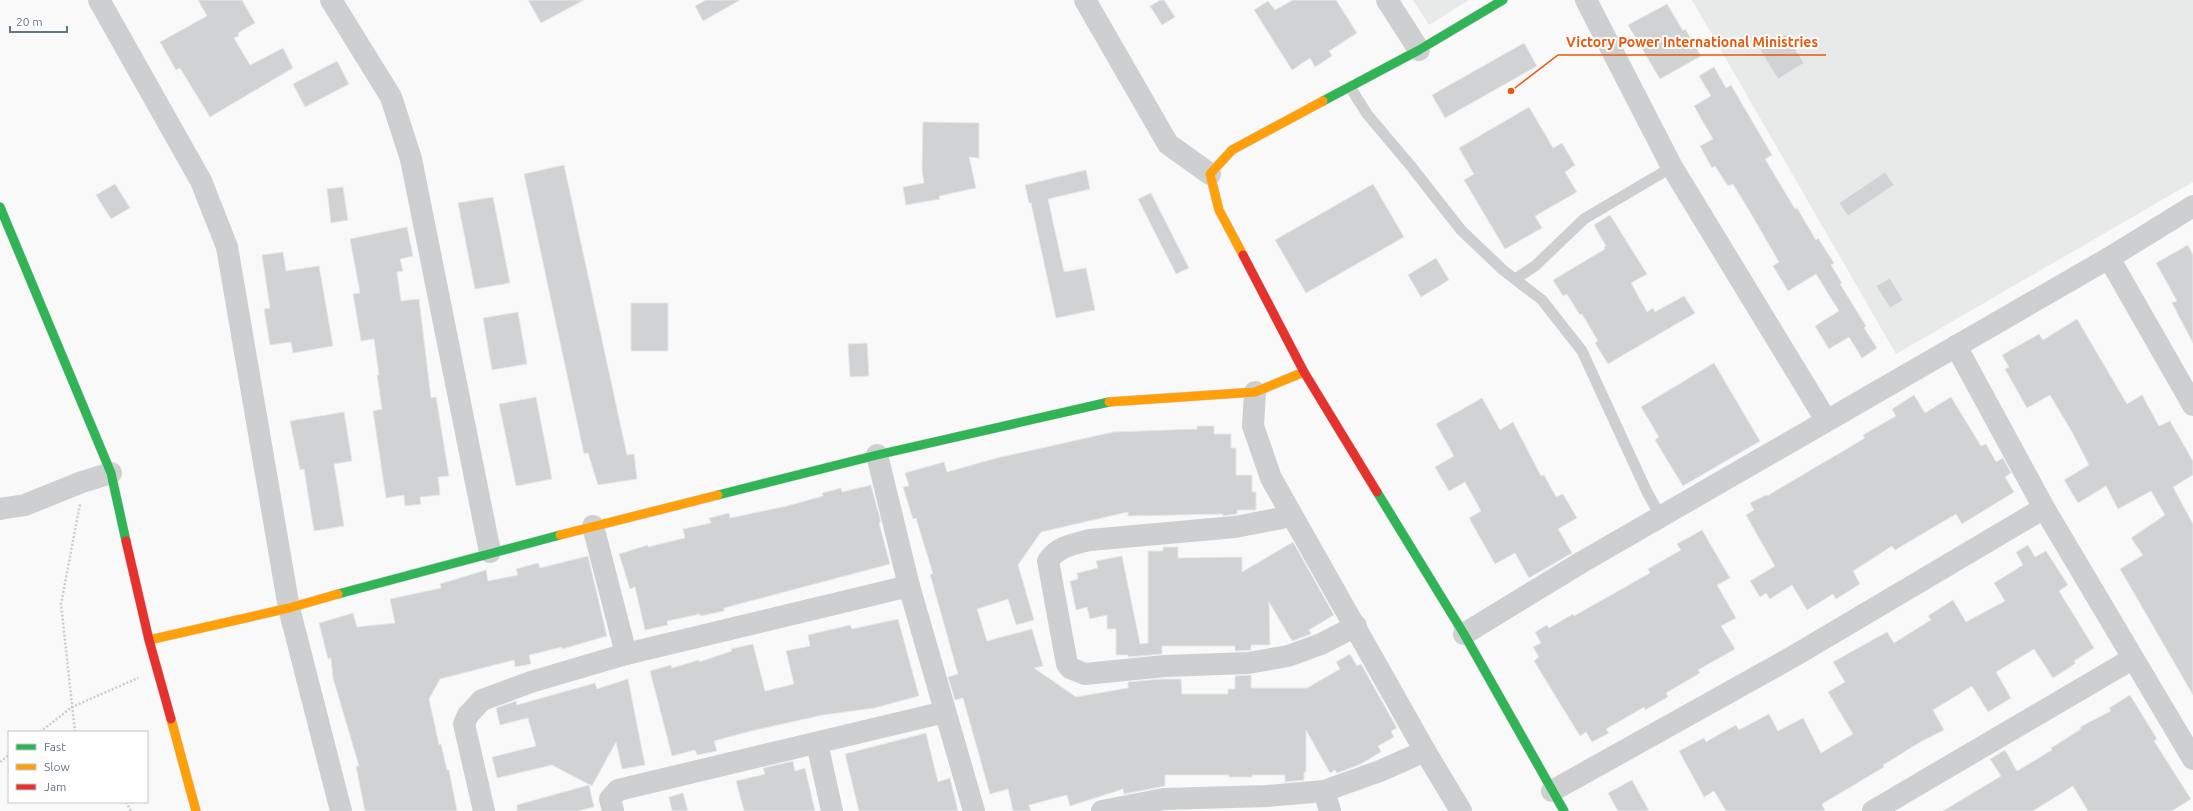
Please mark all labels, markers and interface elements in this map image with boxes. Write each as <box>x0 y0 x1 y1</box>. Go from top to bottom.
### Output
scale bar <box>10 8 67 34</box>
text: 20 m <box>16 15 43 28</box>
callout: Victory Power International Ministries <box>1558 29 1826 55</box>
text: Victory Power International Ministries <box>1566 34 1818 50</box>
legend <box>8 731 148 803</box>
text: Fast <box>44 740 66 753</box>
text: Slow <box>44 760 70 773</box>
text: Jam <box>44 780 66 793</box>

